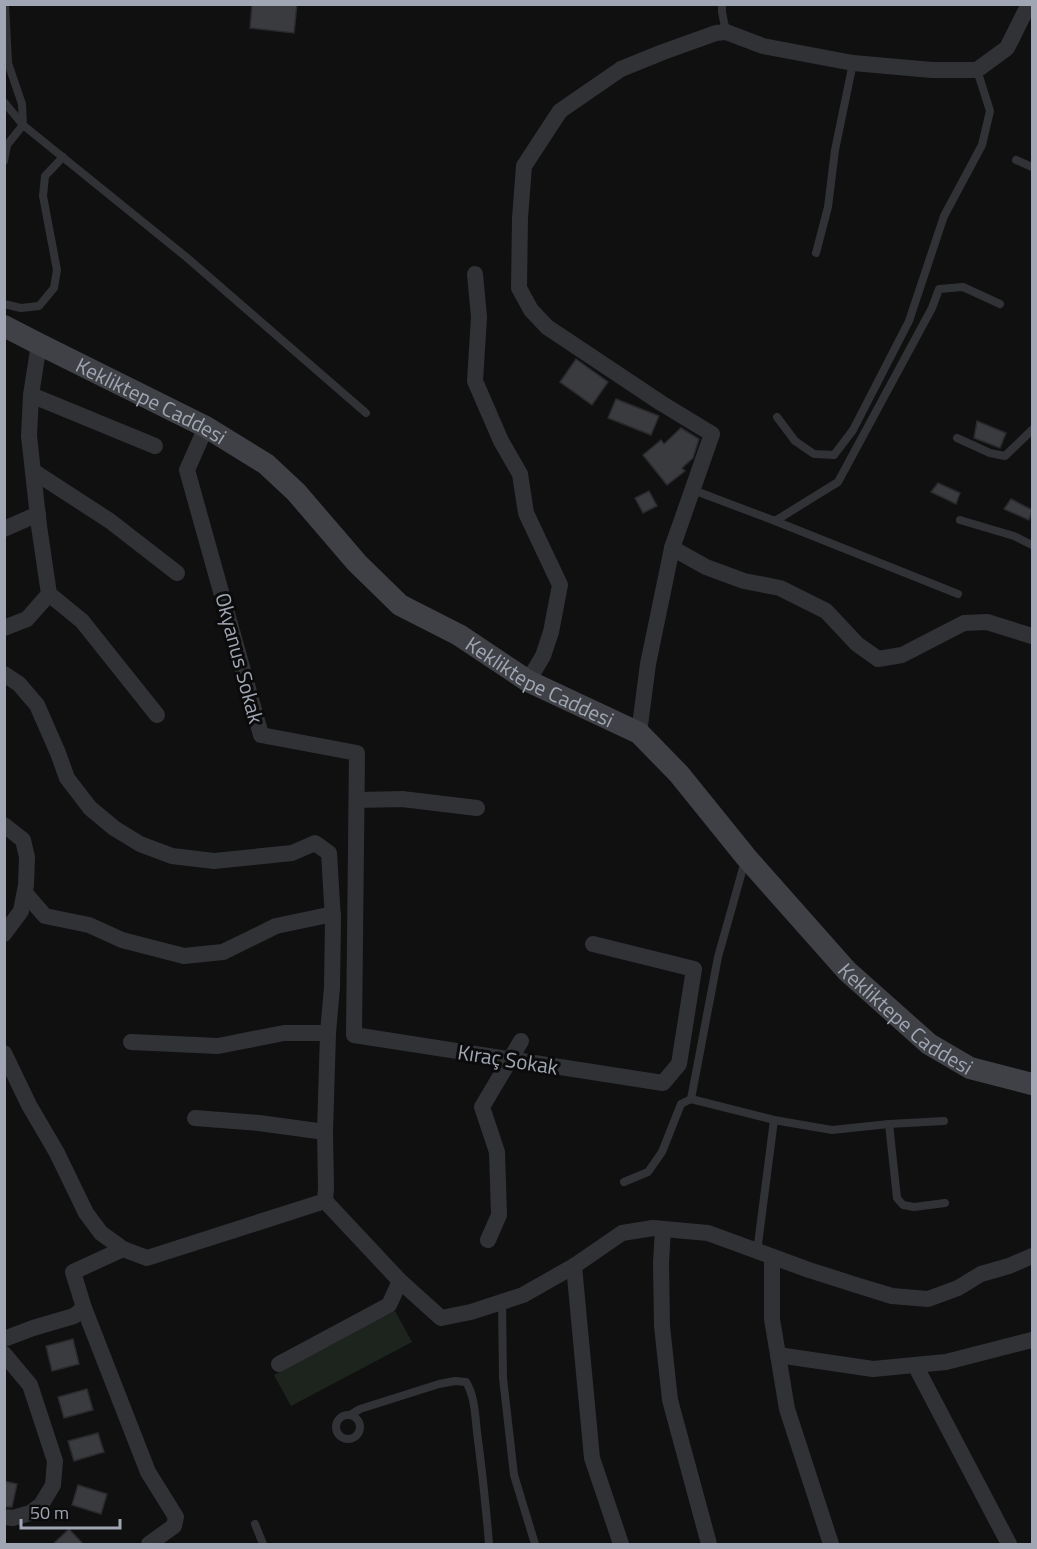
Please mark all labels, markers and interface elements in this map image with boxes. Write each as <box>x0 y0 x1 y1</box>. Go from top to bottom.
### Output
street label: Kekliktepe Caddesi <box>70 349 233 452</box>
street label: Okyanus Sokak <box>207 589 273 727</box>
street label: Kekliktepe Caddesi <box>459 628 619 735</box>
street label: Kekliktepe Caddesi <box>831 955 979 1082</box>
street label: Kıraç Sokak <box>456 1035 560 1083</box>
scale bar <box>21 1492 120 1530</box>
text: 50 m <box>30 1499 69 1526</box>

